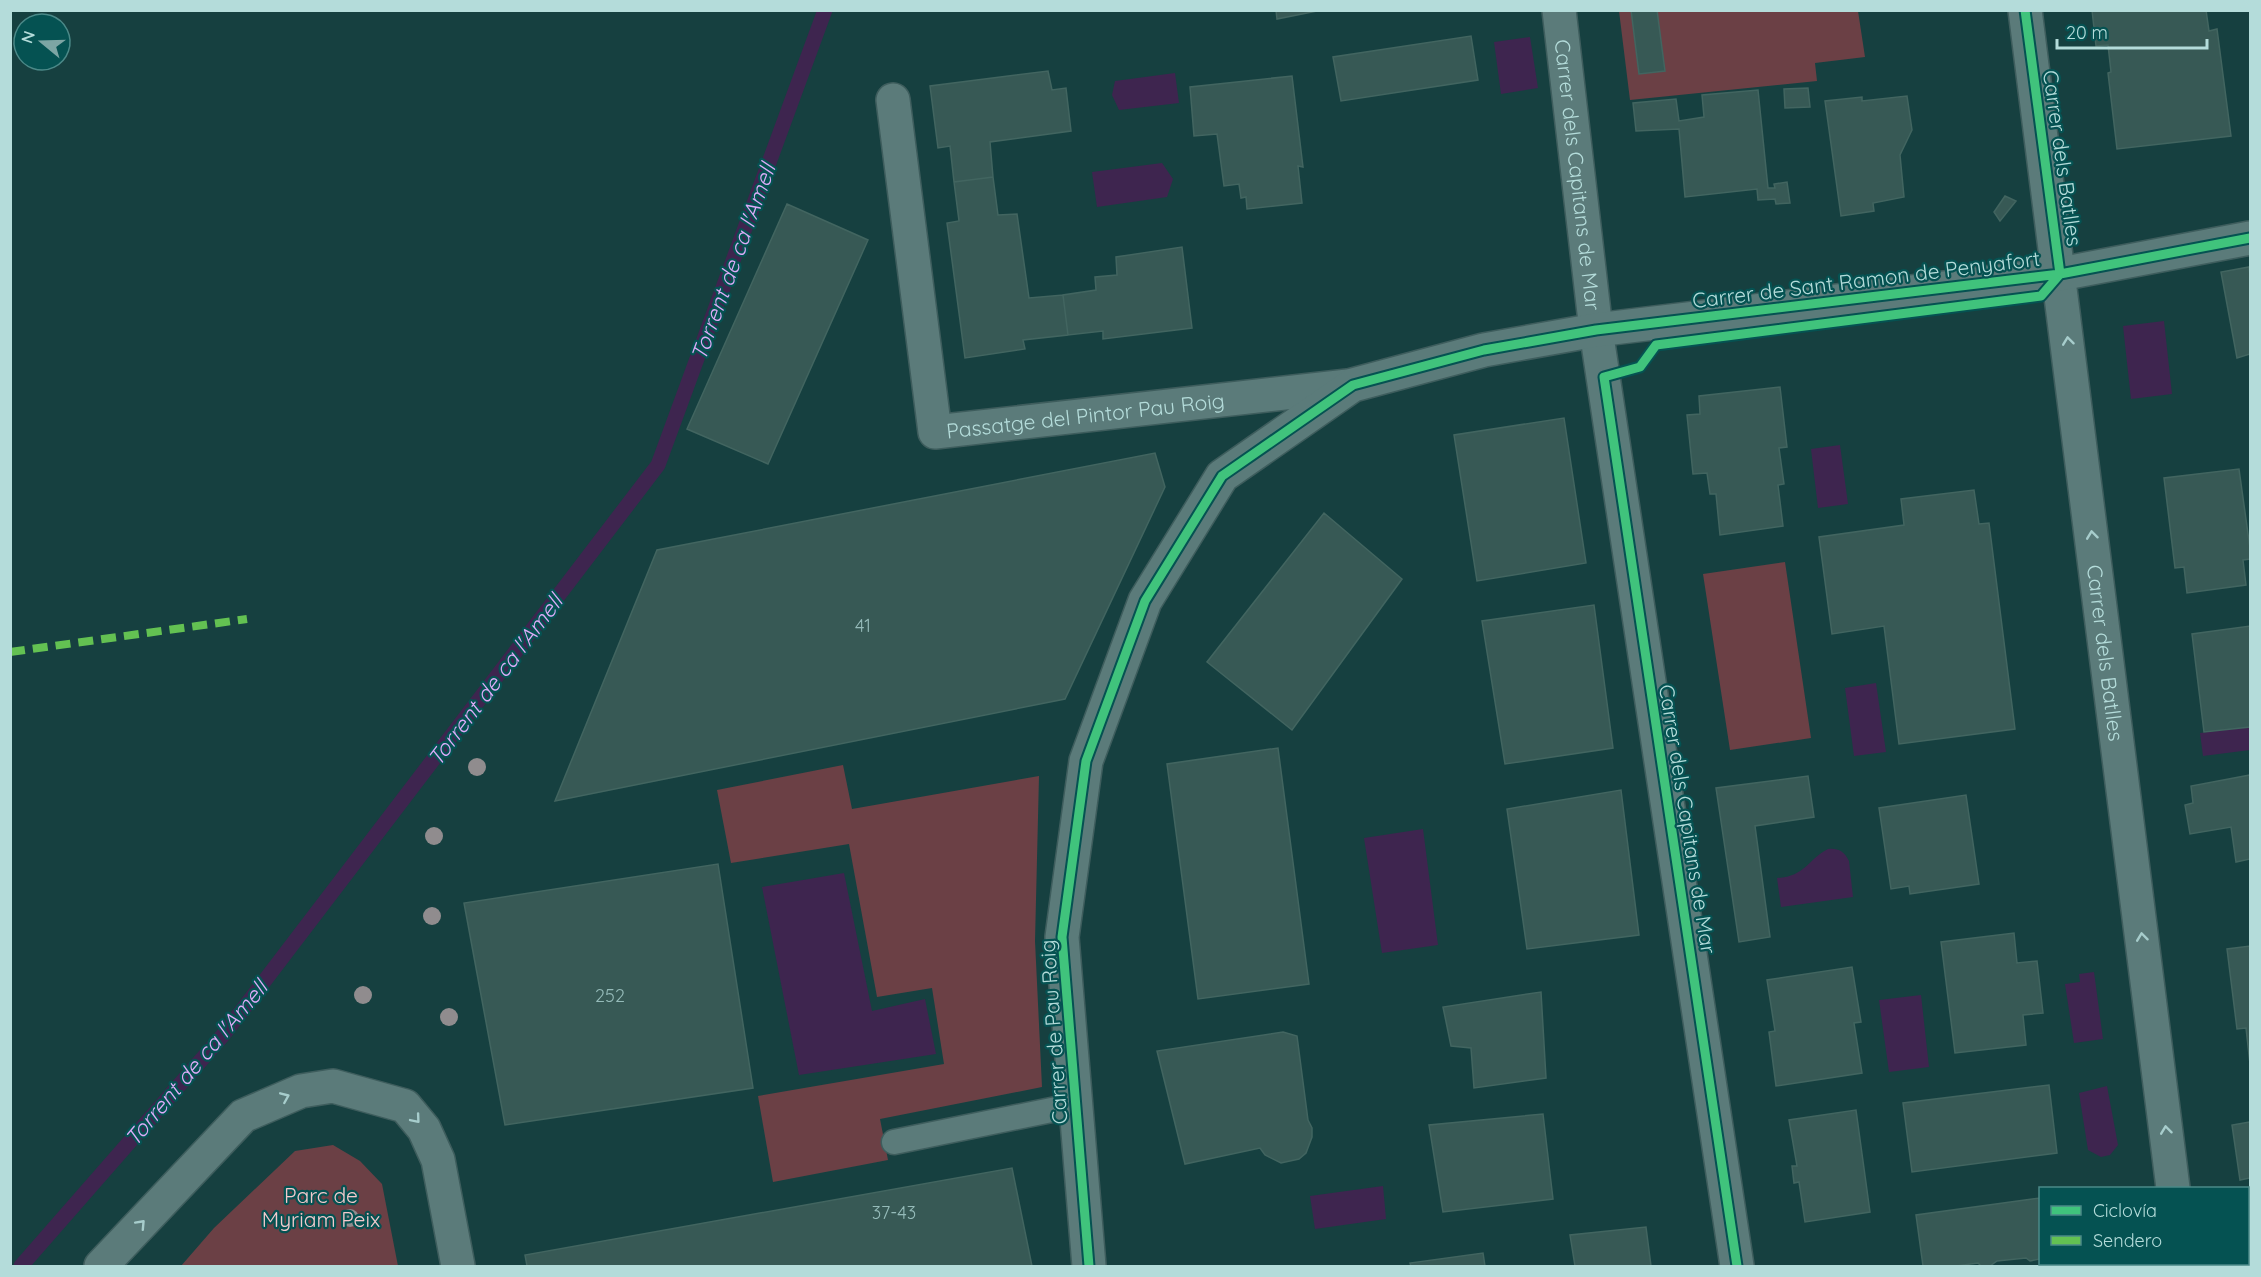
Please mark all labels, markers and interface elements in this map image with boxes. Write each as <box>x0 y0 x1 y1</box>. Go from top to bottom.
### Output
north arrow <box>12 12 72 72</box>
scale bar <box>2057 12 2207 50</box>
text: 20 m <box>2066 21 2108 44</box>
text: N <box>16 28 39 46</box>
street label: Carrer dels Capitans de Mar <box>1549 38 1607 312</box>
street label: Carrer dels Batlles <box>2038 68 2088 248</box>
water label: Torrent de ca l'Amell <box>684 157 783 364</box>
street label: Carrer de Sant Ramon de Penyafort <box>1691 245 2041 313</box>
one-way arrow <box>2062 337 2075 346</box>
street label: Passatge del Pintor Pau Roig <box>945 387 1226 444</box>
one-way arrow <box>2086 530 2099 540</box>
street label: Carrer dels Batlles <box>2082 563 2130 743</box>
water label: Torrent de ca l'Amell <box>421 586 570 771</box>
house number: 41 <box>855 614 871 637</box>
street label: Carrer dels Capitans de Mar <box>1654 682 1722 956</box>
one-way arrow <box>2136 932 2148 941</box>
street label: Carrer de Pau Roig <box>1034 939 1072 1125</box>
water label: Torrent de ca l'Amell <box>119 972 275 1152</box>
house number: 252 <box>595 984 625 1007</box>
one-way arrow <box>279 1093 290 1105</box>
one-way arrow <box>408 1112 419 1123</box>
one-way arrow <box>2160 1126 2172 1135</box>
park label: Parc de Myriam Peix <box>262 1182 380 1232</box>
legend <box>2039 1187 2249 1265</box>
text: Ciclovía <box>2093 1199 2157 1222</box>
house number: 37-43 <box>872 1201 916 1224</box>
one-way arrow <box>134 1220 145 1231</box>
text: Sendero <box>2093 1229 2162 1252</box>

